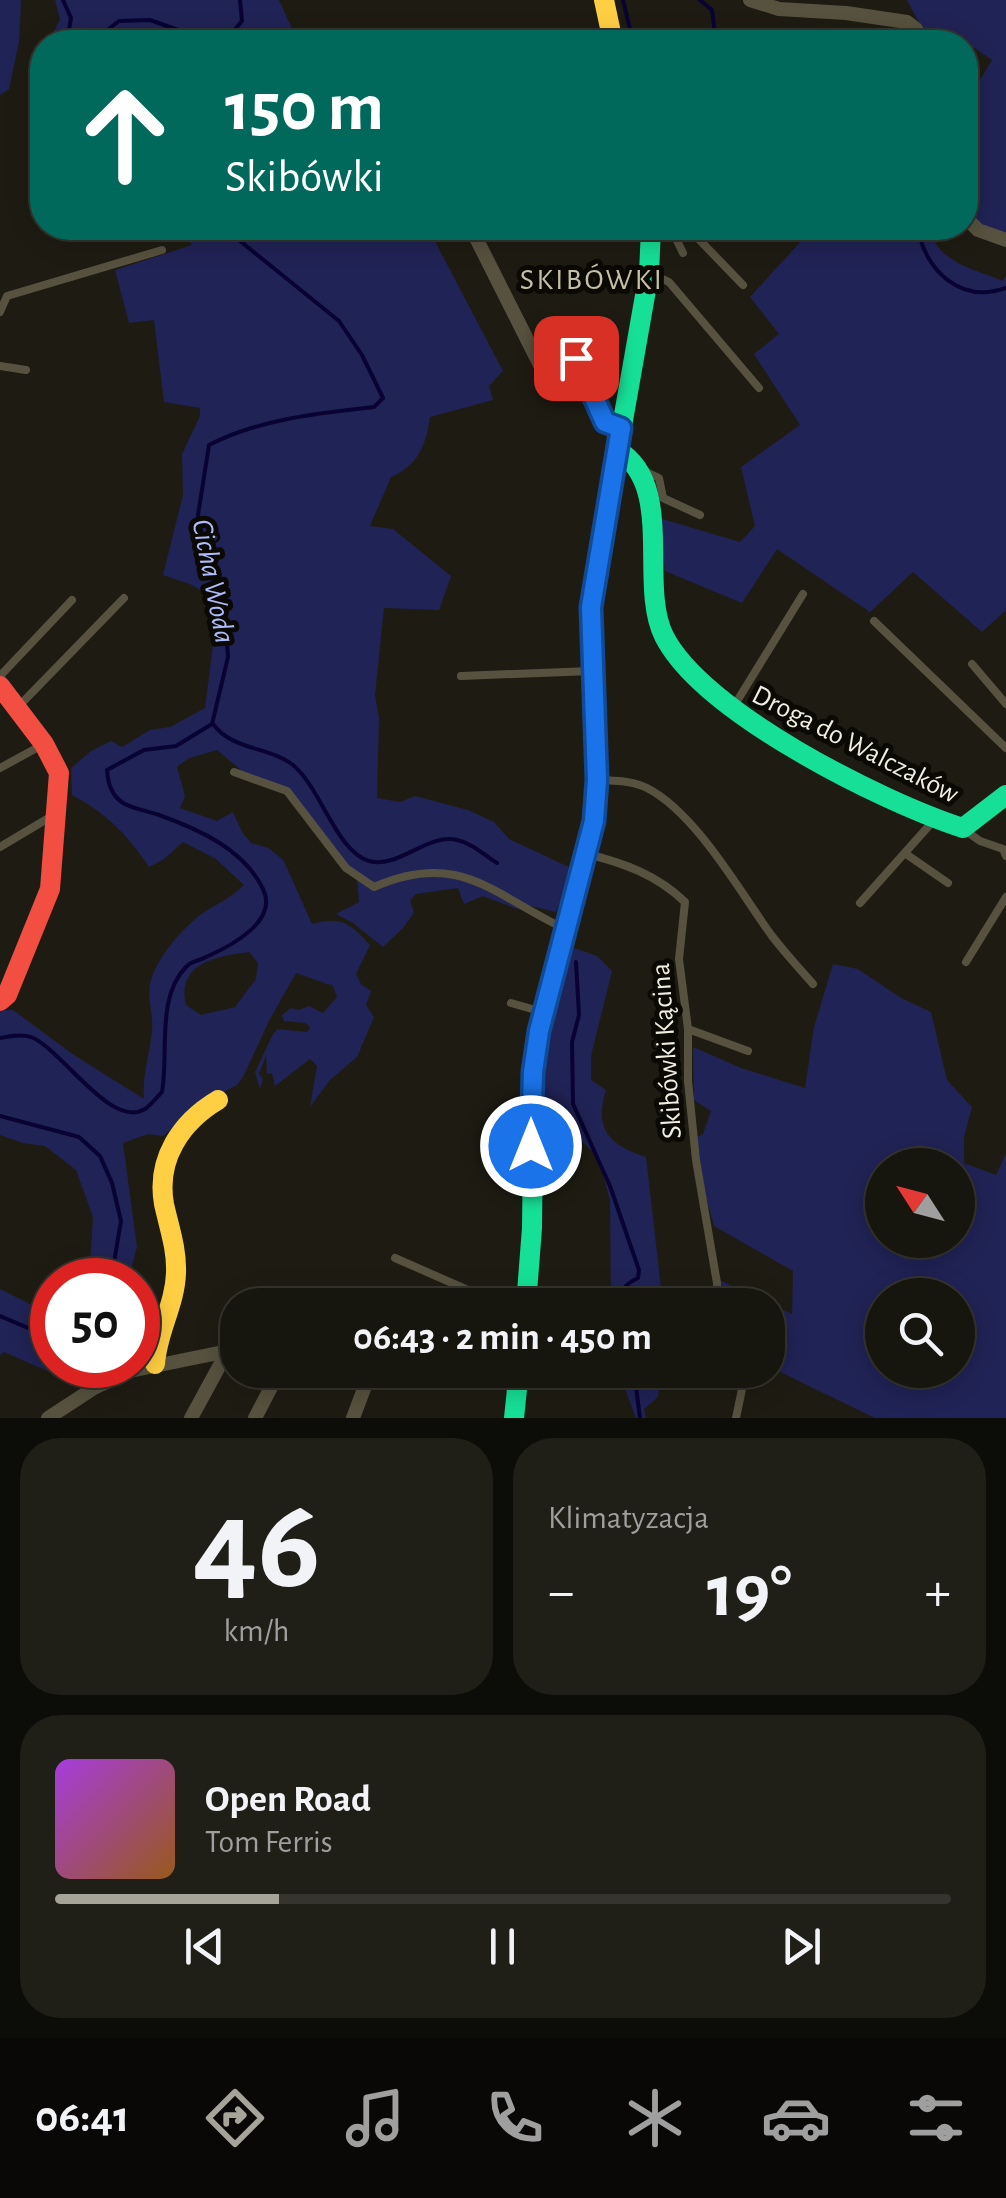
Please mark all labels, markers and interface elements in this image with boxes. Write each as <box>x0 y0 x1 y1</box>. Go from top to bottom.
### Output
icon: ahead <box>60 70 190 200</box>
text: 150 m <box>225 73 384 143</box>
text: Skibówki <box>225 155 384 200</box>
district label: SKIBÓWKI <box>520 263 664 295</box>
pin <box>534 316 619 401</box>
icon: arrive <box>549 331 604 386</box>
water label: Cicha Woda <box>186 517 240 646</box>
street label: Droga do Walczaków <box>747 681 963 809</box>
street label: Skibówki Kącina <box>647 962 687 1140</box>
position arrow <box>479 1094 583 1198</box>
north arrow <box>865 1148 975 1258</box>
map controls <box>865 1148 975 1388</box>
speed limit sign: 50 <box>30 1258 160 1388</box>
button: search <box>865 1278 975 1388</box>
text: 06:43 · 2 min · 450 m <box>353 1319 652 1357</box>
text: 46 <box>192 1482 321 1612</box>
text: Klimatyzacja <box>548 1502 709 1534</box>
text: 19° <box>707 1555 792 1630</box>
text: − <box>548 1565 574 1620</box>
text: + <box>925 1565 951 1620</box>
text: km/h <box>223 1615 290 1647</box>
text: Open Road <box>205 1781 371 1819</box>
text: Tom Ferris <box>205 1826 333 1858</box>
icon: previous <box>177 1919 232 1974</box>
icon: pause <box>475 1919 530 1974</box>
icon: next <box>774 1919 829 1974</box>
icon: directions <box>200 2083 270 2153</box>
icon: music <box>340 2083 410 2153</box>
icon: phone <box>480 2083 550 2153</box>
icon: climate <box>620 2083 690 2153</box>
icon: car <box>761 2083 831 2153</box>
icon: filters <box>901 2083 971 2153</box>
text: 06:41 <box>35 2095 129 2140</box>

